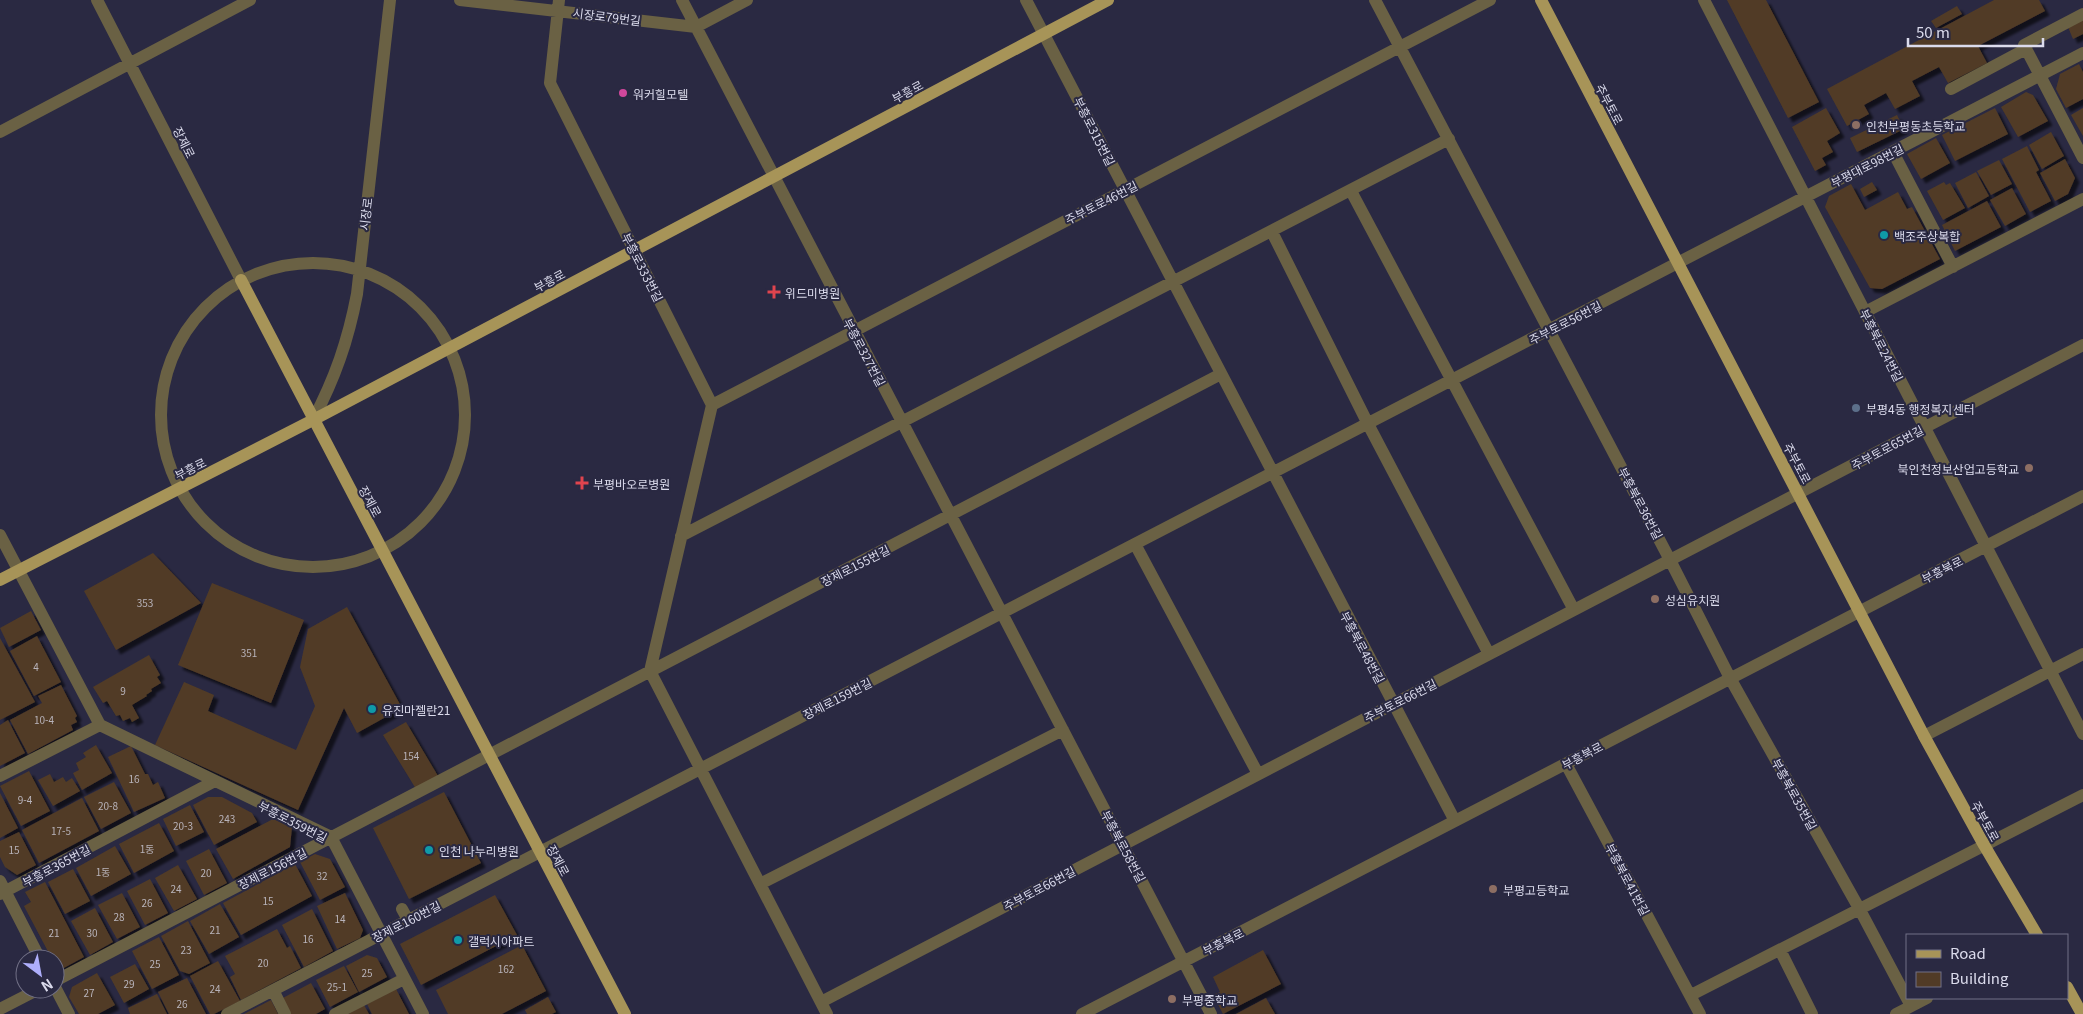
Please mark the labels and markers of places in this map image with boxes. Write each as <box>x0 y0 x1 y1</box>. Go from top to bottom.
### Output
place label: 워커힐모텔 <box>633 85 688 102</box>
marker: 워커힐모텔 <box>617 87 629 99</box>
place label: 인천부평동초등학교 <box>1866 117 1965 134</box>
marker: 인천부평동초등학교 <box>1850 119 1862 131</box>
place label: 백조주상복합 <box>1894 227 1960 244</box>
marker: 백조주상복합 <box>1878 229 1890 241</box>
place label: 위드미병원 <box>785 284 840 301</box>
marker: 위드미병원 <box>767 285 781 299</box>
place label: 부평4동 행정복지센터 <box>1866 400 1975 417</box>
marker: 부평4동 행정복지센터 <box>1850 402 1862 414</box>
place label: 북인천정보산업고등학교 <box>1898 460 2019 477</box>
marker: 북인천정보산업고등학교 <box>2023 462 2035 474</box>
place label: 부평바오로병원 <box>593 475 670 492</box>
marker: 부평바오로병원 <box>575 476 589 490</box>
place label: 성심유치원 <box>1665 591 1720 608</box>
marker: 성심유치원 <box>1649 593 1661 605</box>
place label: 유진마젤란21 <box>382 701 451 718</box>
marker: 유진마젤란21 <box>366 703 378 715</box>
place label: 인천 나누리병원 <box>439 842 519 859</box>
marker: 인천 나누리병원 <box>423 844 435 856</box>
place label: 부평고등학교 <box>1503 881 1569 898</box>
marker: 부평고등학교 <box>1487 883 1499 895</box>
place label: 갤럭시아파트 <box>468 932 534 949</box>
marker: 갤럭시아파트 <box>452 934 464 946</box>
place label: 부평중학교 <box>1182 991 1237 1008</box>
marker: 부평중학교 <box>1166 993 1178 1005</box>

